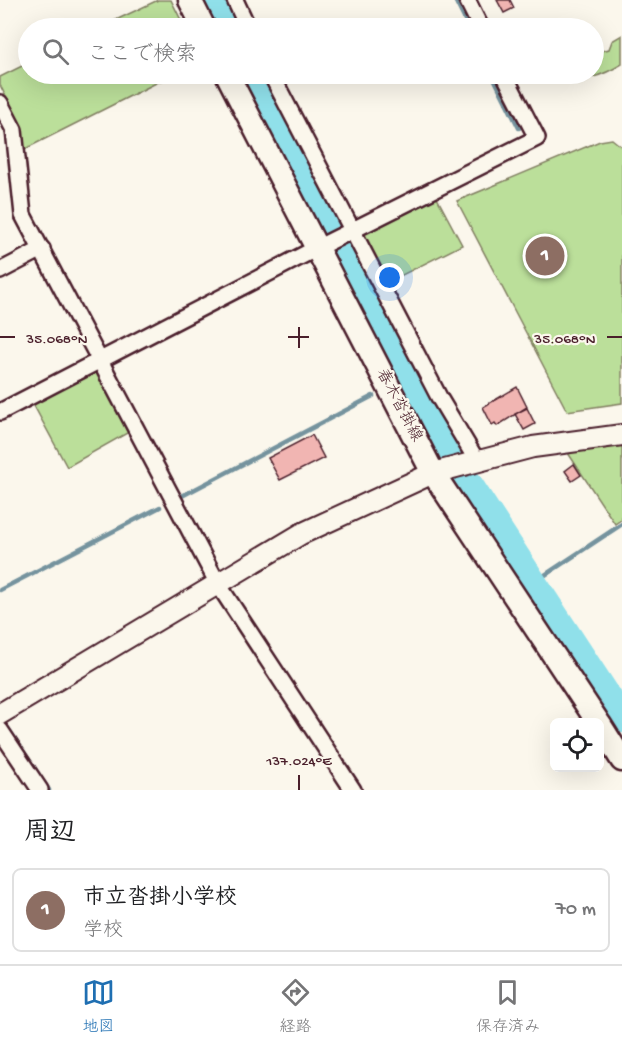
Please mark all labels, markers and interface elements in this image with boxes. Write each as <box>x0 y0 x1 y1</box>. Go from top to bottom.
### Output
search box <box>18 18 604 84</box>
icon: search <box>39 35 72 68</box>
text: ここで検索 <box>87 43 197 69</box>
pin: 1 <box>526 234 564 278</box>
your location <box>375 263 404 292</box>
text: 35.068°N <box>25 331 88 349</box>
text: 35.068°N <box>533 331 596 349</box>
street label: 春木沓掛線 <box>371 365 427 446</box>
map controls <box>550 718 604 772</box>
button: locate <box>550 718 604 772</box>
text: 137.024°E <box>265 753 332 771</box>
text: 周辺 <box>24 819 76 850</box>
text: 市立沓掛小学校 <box>83 886 237 912</box>
text: 1 <box>41 899 50 922</box>
text: 70 m <box>555 899 596 922</box>
text: 学校 <box>83 920 123 943</box>
tab: 地図 <box>82 976 115 1038</box>
tab: 経路 <box>279 976 312 1038</box>
tab: 保存済み <box>476 976 540 1038</box>

